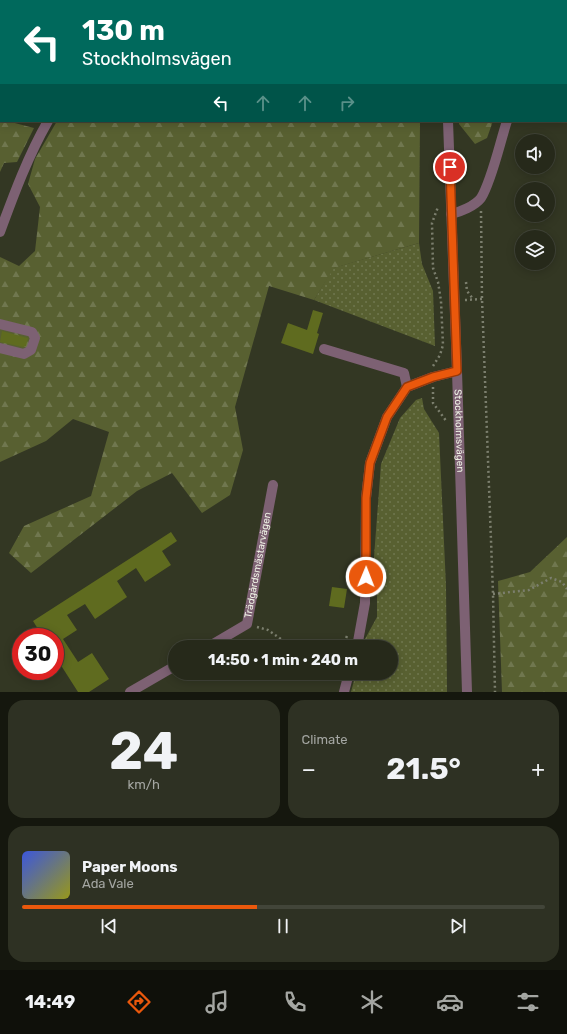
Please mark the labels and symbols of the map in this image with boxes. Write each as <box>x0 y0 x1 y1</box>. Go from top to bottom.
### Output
pin <box>433 150 467 184</box>
street label: Stockholmsvägen <box>452 389 466 473</box>
street label: Trädgårdsmästarvägen <box>242 511 274 619</box>
position arrow <box>345 556 387 598</box>
speed limit sign: 30 <box>12 628 64 680</box>

